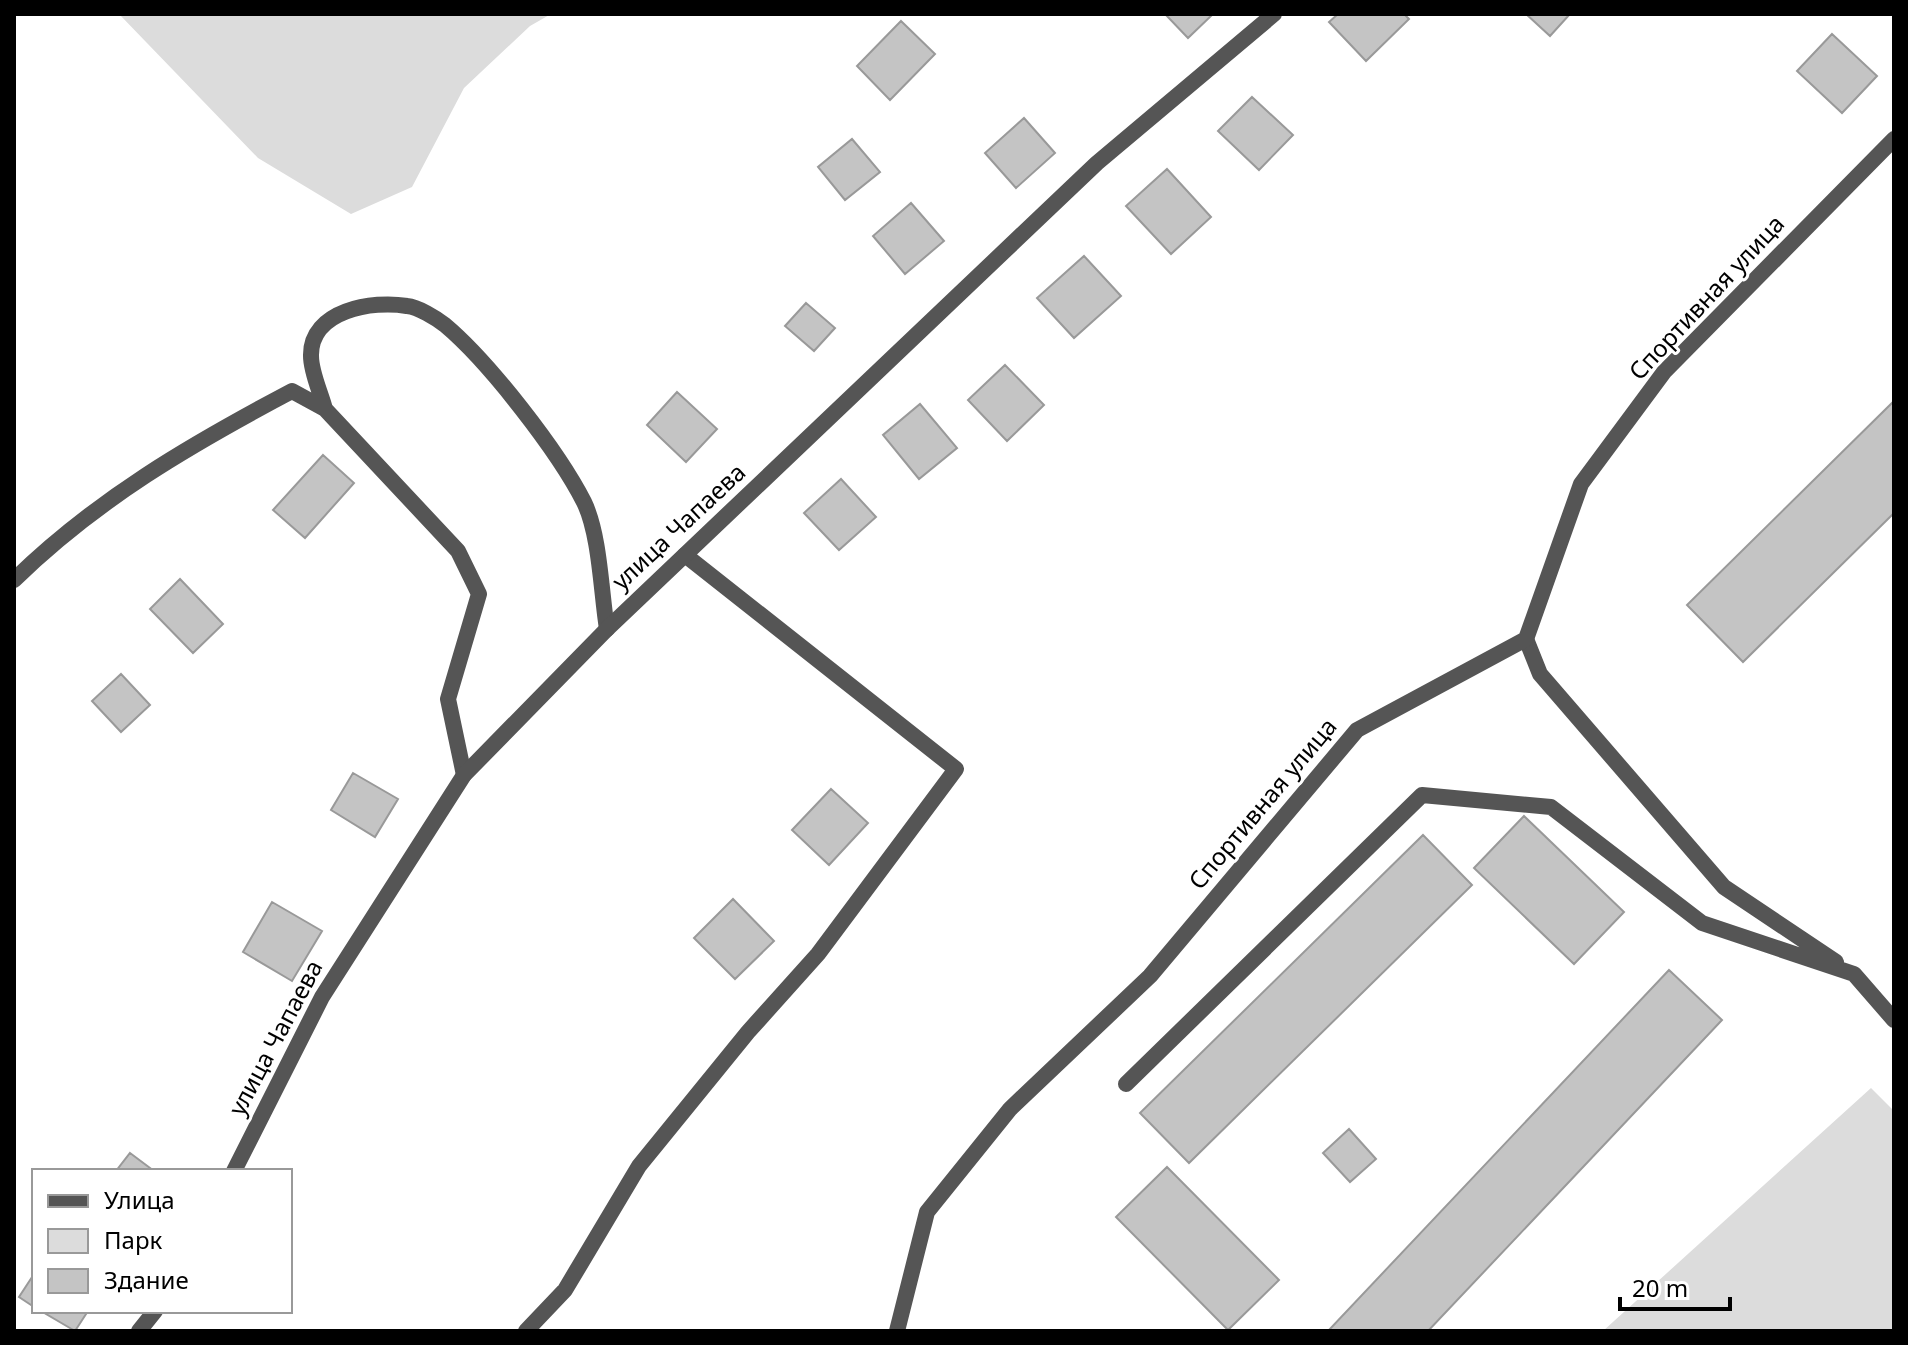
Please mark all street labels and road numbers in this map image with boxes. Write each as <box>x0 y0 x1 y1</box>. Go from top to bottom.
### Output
street label: Спортивная улица <box>1621 207 1791 387</box>
street label: улица Чапаева <box>604 455 752 597</box>
street label: Спортивная улица <box>1180 710 1343 896</box>
street label: улица Чапаева <box>220 954 330 1121</box>

